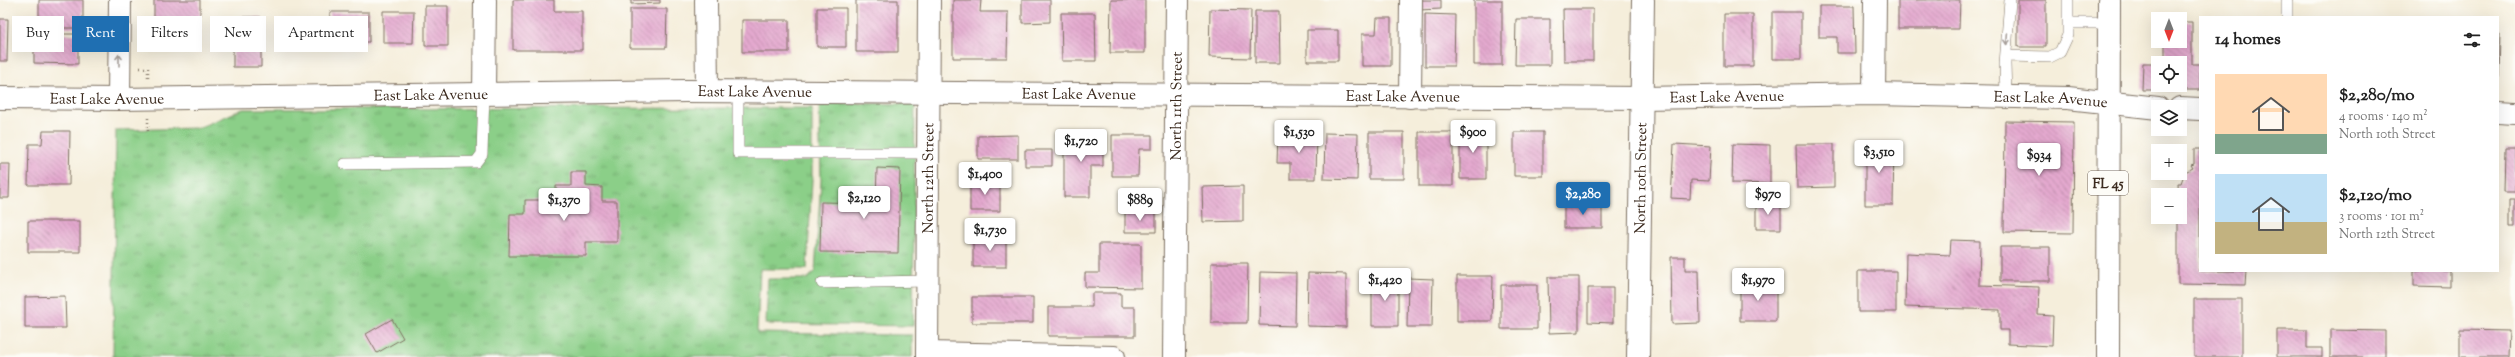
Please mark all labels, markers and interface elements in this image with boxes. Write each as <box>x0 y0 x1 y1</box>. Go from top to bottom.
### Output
north arrow <box>2151 12 2187 48</box>
map controls <box>2151 12 2187 224</box>
chip: Buy <box>12 16 64 52</box>
chip: Rent <box>72 16 129 52</box>
chip: Filters <box>137 16 202 52</box>
chip: New <box>210 16 266 52</box>
chip: Apartment <box>274 16 368 52</box>
text: 14 homes <box>2215 28 2281 52</box>
icon: filters <box>2461 29 2483 51</box>
one-way arrow <box>2004 32 2011 45</box>
street label: North 11th Street <box>1167 51 1189 161</box>
one-way arrow <box>115 54 123 67</box>
button: locate <box>2151 56 2187 92</box>
street label: East Lake Avenue <box>698 82 812 104</box>
street label: East Lake Avenue <box>1022 84 1136 106</box>
text: $2,280/mo <box>2339 84 2414 108</box>
street label: East Lake Avenue <box>374 85 488 107</box>
street label: East Lake Avenue <box>1346 87 1460 109</box>
street label: East Lake Avenue <box>1670 87 1784 110</box>
street label: East Lake Avenue <box>1993 87 2109 114</box>
street label: East Lake Avenue <box>50 89 164 111</box>
icon: home <box>2247 90 2295 138</box>
button: layers <box>2151 100 2187 136</box>
text: 4 rooms · 140 m² <box>2339 108 2428 126</box>
pin: $1,530 <box>1266 120 1332 154</box>
pin: $900 <box>1449 120 1497 154</box>
street label: North 10th Street <box>1631 122 1653 234</box>
street label: North 12th Street <box>919 123 940 233</box>
text: $1,530 <box>1283 124 1315 142</box>
text: $900 <box>1459 124 1487 142</box>
text: North 10th Street <box>2339 126 2436 144</box>
pin: $1,720 <box>1048 129 1114 163</box>
text: $1,720 <box>1064 133 1098 151</box>
pin: $3,510 <box>1846 140 1912 174</box>
pin: $934 <box>2015 143 2063 177</box>
text: $3,510 <box>1863 144 1895 162</box>
button: + <box>2151 144 2187 180</box>
text: $934 <box>2026 147 2052 165</box>
pin: $1,400 <box>952 162 1018 196</box>
text: $1,400 <box>968 166 1002 184</box>
road number: FL 45 <box>2088 171 2128 195</box>
pin: $2,280 <box>1550 182 1616 216</box>
pin: $970 <box>1744 182 1792 216</box>
text: $2,120/mo <box>2339 184 2412 208</box>
pin: $2,120 <box>831 186 897 220</box>
text: $2,280 <box>1565 186 1601 204</box>
text: $970 <box>1755 186 1781 204</box>
pin: $1,370 <box>531 188 597 222</box>
pin: $889 <box>1116 188 1164 222</box>
button: − <box>2151 188 2187 224</box>
text: $2,120 <box>847 190 881 208</box>
icon: home <box>2247 190 2295 238</box>
text: $1,370 <box>548 192 581 210</box>
text: $889 <box>1127 192 1153 210</box>
text: 3 rooms · 101 m² <box>2339 208 2424 226</box>
pin: $1,730 <box>957 218 1023 252</box>
text: $1,730 <box>973 222 1007 240</box>
text: North 12th Street <box>2339 226 2435 244</box>
pin: $1,420 <box>1352 268 1418 302</box>
pin: $1,970 <box>1725 268 1791 302</box>
text: $1,420 <box>1368 272 1402 290</box>
text: $1,970 <box>1741 272 1775 290</box>

